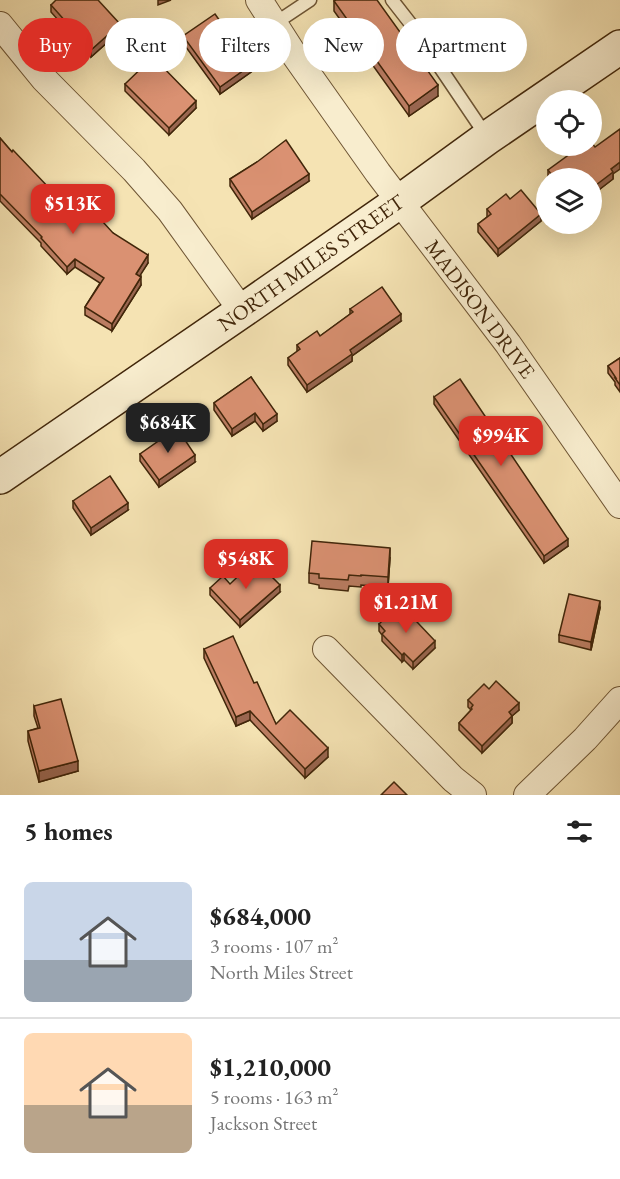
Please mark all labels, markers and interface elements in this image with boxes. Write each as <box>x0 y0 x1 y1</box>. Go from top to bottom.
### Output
chip: Buy <box>18 18 93 72</box>
chip: Rent <box>105 18 187 72</box>
chip: Filters <box>199 18 291 72</box>
chip: New <box>303 18 384 72</box>
chip: Apartment <box>396 18 527 72</box>
map controls <box>536 90 602 234</box>
button: locate <box>536 90 602 156</box>
button: layers <box>536 168 602 234</box>
pin: $513K <box>31 184 115 235</box>
street label: NORTH MILES STREET <box>212 187 410 337</box>
text: $513K <box>45 190 101 216</box>
street label: MADISON DRIVE <box>419 234 542 384</box>
pin: $684K <box>126 403 210 454</box>
text: $684K <box>140 409 196 435</box>
pin: $994K <box>459 416 543 467</box>
text: $994K <box>473 422 529 448</box>
pin: $548K <box>204 539 288 590</box>
text: $548K <box>218 545 274 571</box>
pin: $1.21M <box>357 583 455 634</box>
text: $1.21M <box>374 589 438 615</box>
text: 5 homes <box>24 814 113 848</box>
icon: filters <box>563 815 596 848</box>
text: $684,000 <box>210 899 311 933</box>
icon: home <box>72 906 144 978</box>
text: 3 rooms · 107 m² <box>210 933 338 959</box>
text: North Miles Street <box>210 959 353 985</box>
text: $1,210,000 <box>210 1050 331 1084</box>
icon: home <box>72 1057 144 1129</box>
text: 5 rooms · 163 m² <box>210 1084 338 1110</box>
text: Jackson Street <box>210 1110 317 1136</box>

